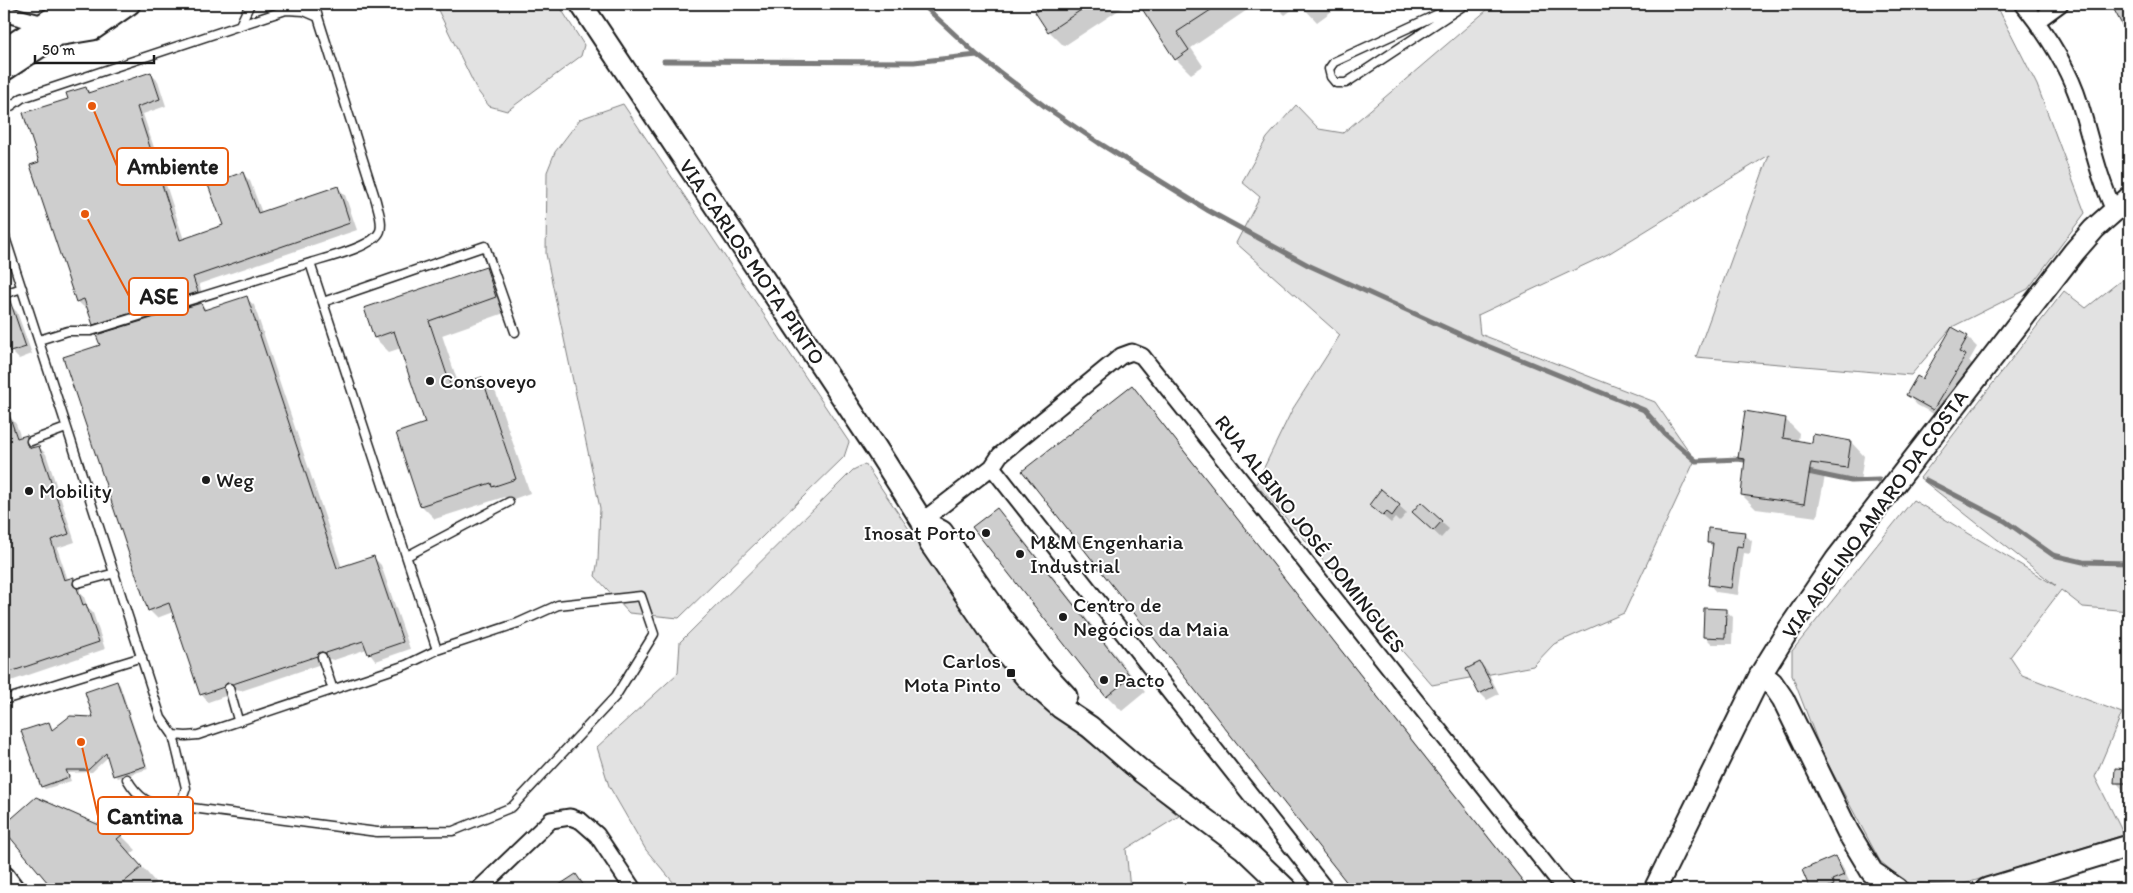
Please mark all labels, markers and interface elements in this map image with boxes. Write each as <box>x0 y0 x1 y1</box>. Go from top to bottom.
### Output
scale bar <box>35 32 154 64</box>
text: 50 m <box>42 41 75 59</box>
callout: Ambiente <box>117 148 228 185</box>
text: Ambiente <box>126 153 219 180</box>
street label: VIA CARLOS MOTA PINTO <box>674 154 831 369</box>
callout: ASE <box>129 278 188 315</box>
text: ASE <box>139 283 179 310</box>
place label: Consoveyo <box>440 368 537 393</box>
marker: Consoveyo <box>424 375 436 387</box>
street label: VIA ADELINO AMARO DA COSTA <box>1776 384 1974 643</box>
street label: RUA ALBINO JOSÉ DOMINGUES <box>1210 410 1411 658</box>
place label: Weg <box>216 467 254 492</box>
marker: Weg <box>200 474 212 486</box>
place label: Mobility <box>39 478 112 503</box>
marker: Mobility <box>23 485 35 497</box>
place label: Inosat Porto <box>864 520 976 545</box>
marker: Inosat Porto <box>980 527 992 539</box>
place label: M&M Engenharia Industrial <box>1030 529 1184 578</box>
marker: M&M Engenharia Industrial <box>1014 548 1026 560</box>
place label: Centro de Negócios da Maia <box>1073 592 1229 641</box>
marker: Centro de Negócios da Maia <box>1057 611 1069 623</box>
place label: Carlos Mota Pinto <box>904 648 1001 697</box>
marker: Carlos Mota Pinto <box>1005 667 1017 679</box>
place label: Pacto <box>1114 667 1165 692</box>
marker: Pacto <box>1098 674 1110 686</box>
callout: Cantina <box>98 797 193 834</box>
text: Cantina <box>107 803 183 830</box>

